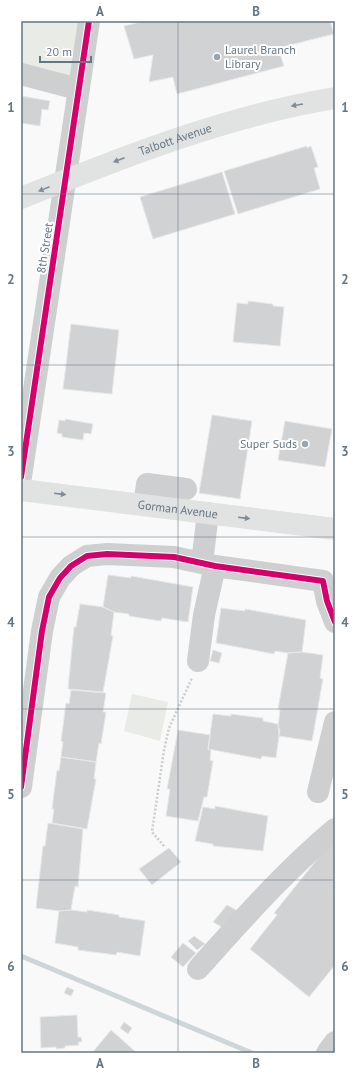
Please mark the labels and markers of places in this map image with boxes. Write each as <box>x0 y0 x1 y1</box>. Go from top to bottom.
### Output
place label: Laurel Branch Library <box>225 42 296 71</box>
marker: Laurel Branch Library <box>212 52 222 62</box>
place label: Super Suds <box>240 436 297 451</box>
marker: Super Suds <box>300 439 310 449</box>

